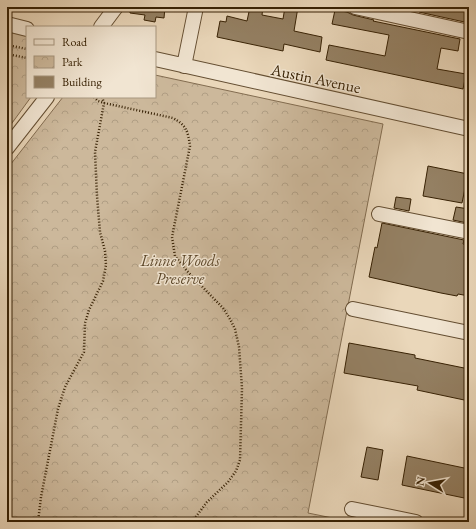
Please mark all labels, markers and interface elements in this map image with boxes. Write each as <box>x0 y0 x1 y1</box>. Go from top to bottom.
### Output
legend <box>26 26 156 98</box>
text: Road <box>62 34 88 50</box>
text: Park <box>62 54 83 70</box>
street label: Austin Avenue <box>268 59 363 98</box>
text: Building <box>62 74 103 90</box>
park label: Linne Woods Preserve <box>139 250 220 289</box>
north arrow <box>410 463 450 503</box>
text: N <box>412 475 428 487</box>

